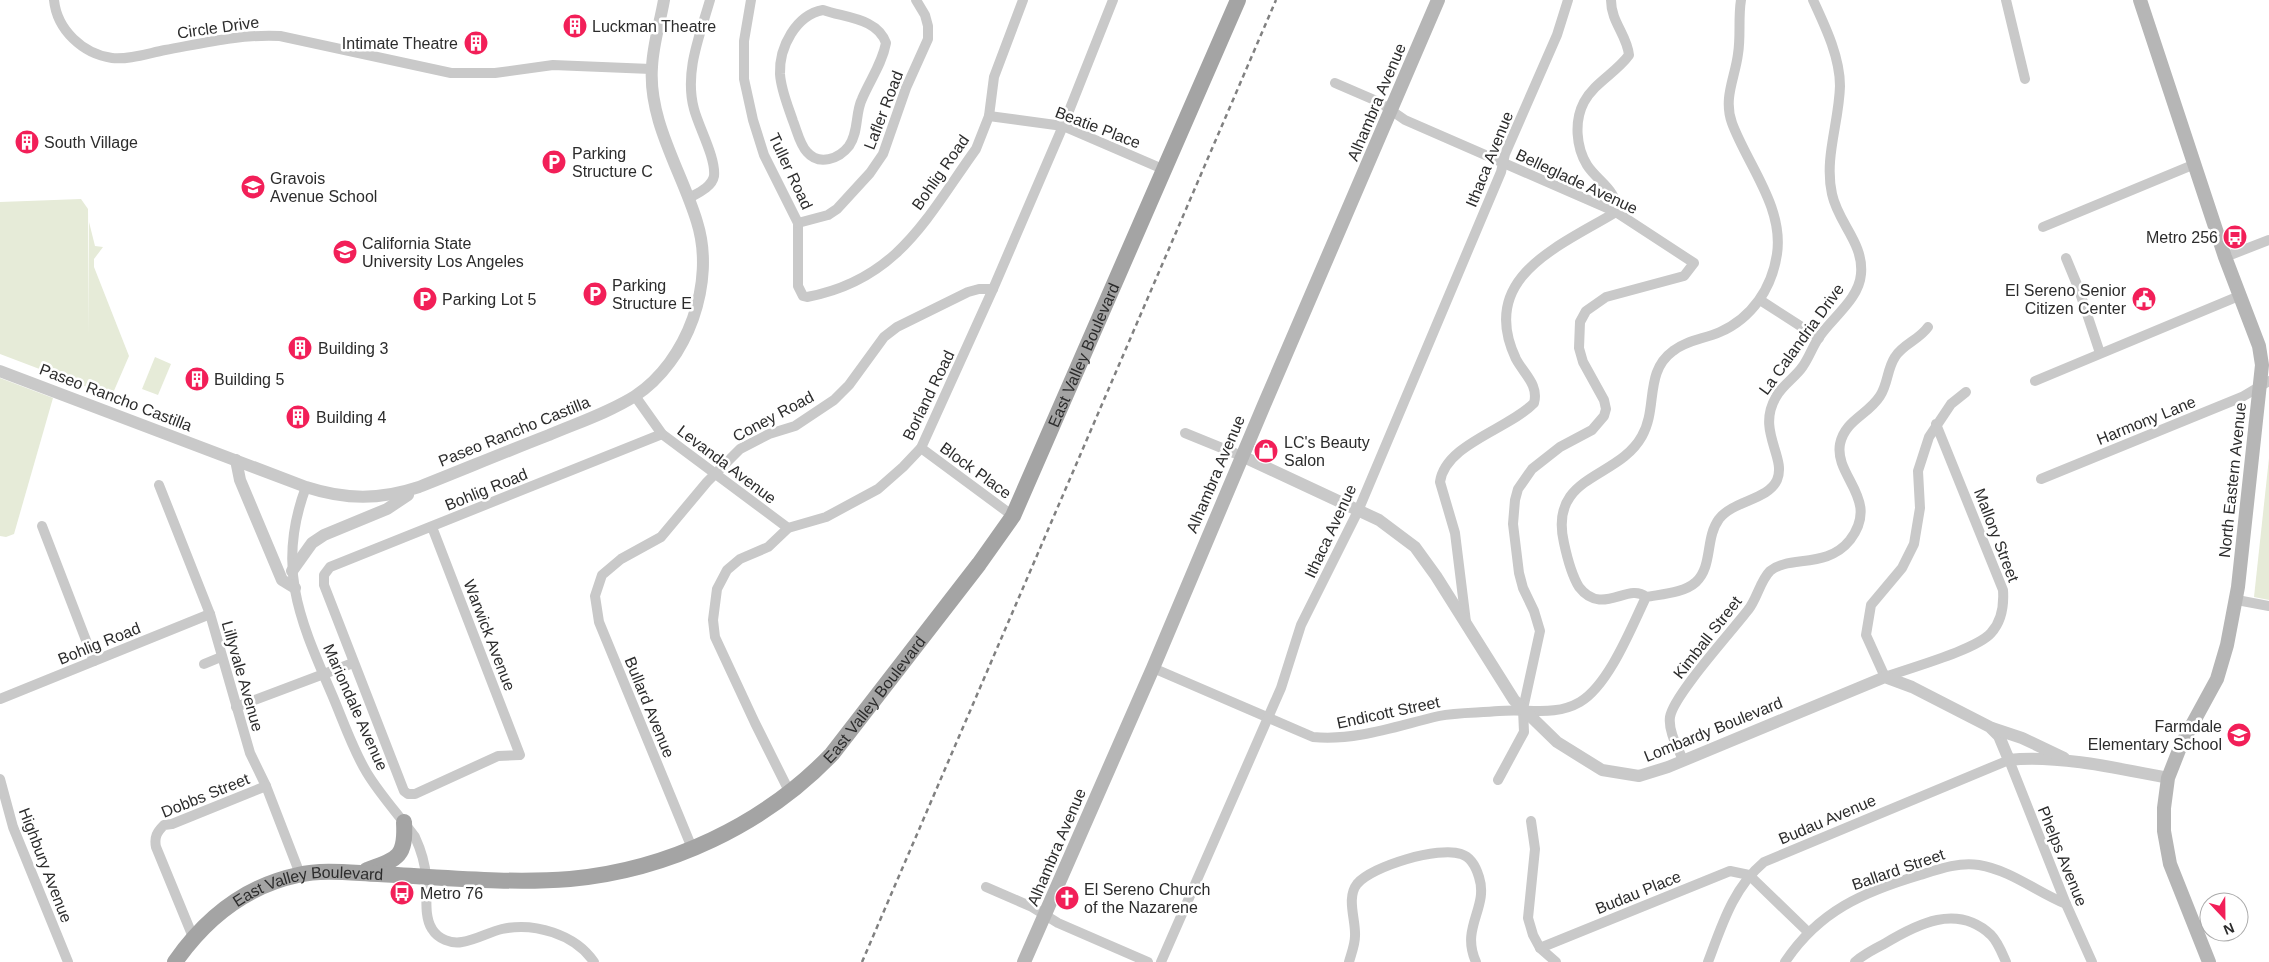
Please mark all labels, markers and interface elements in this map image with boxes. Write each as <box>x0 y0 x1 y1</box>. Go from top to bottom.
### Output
street label: Circle Drive <box>176 13 260 42</box>
building icon: Luckman Theatre <box>562 13 588 39</box>
place label: Luckman Theatre <box>592 18 716 35</box>
building icon: Intimate Theatre <box>463 30 489 56</box>
place label: Intimate Theatre <box>342 35 458 52</box>
street label: Alhambra Avenue <box>1344 41 1409 164</box>
street label: Lafler Road <box>861 69 906 152</box>
street label: Beatie Place <box>1053 103 1143 152</box>
street label: Ithaca Avenue <box>1463 109 1516 209</box>
building icon: South Village <box>14 129 40 155</box>
street label: Tuller Road <box>765 130 816 212</box>
street label: Bohlig Road <box>908 132 972 213</box>
place label: South Village <box>44 134 138 151</box>
place label: Parking Structure C <box>572 145 653 180</box>
street label: Belleglade Avenue <box>1513 146 1640 217</box>
parking icon: Parking Structure C <box>541 149 567 175</box>
place label: Gravois Avenue School <box>270 170 377 205</box>
school or university icon: Gravois Avenue School <box>240 174 266 200</box>
bus stop icon: Metro 256 <box>2222 224 2248 250</box>
place label: Metro 256 <box>2146 229 2218 246</box>
place label: California State University Los Angeles <box>362 235 524 270</box>
school or university icon: California State University Los Angeles <box>332 239 358 265</box>
place label: Parking Structure E <box>612 277 692 312</box>
street label: East Valley Boulevard <box>1045 280 1123 430</box>
parking icon: Parking Structure E <box>582 281 608 307</box>
street label: La Calandria Drive <box>1756 281 1847 398</box>
place label: El Sereno Senior Citizen Center <box>2005 282 2127 317</box>
parking icon: Parking Lot 5 <box>412 286 438 312</box>
public building icon: El Sereno Senior Citizen Center <box>2131 286 2157 312</box>
place label: Parking Lot 5 <box>442 291 536 308</box>
building icon: Building 3 <box>287 335 313 361</box>
place label: Building 3 <box>318 340 388 357</box>
street label: Borland Road <box>899 348 958 443</box>
street label: Paseo Rancho Castilla <box>37 361 195 434</box>
building icon: Building 5 <box>184 366 210 392</box>
place label: Building 5 <box>214 371 284 388</box>
street label: Coney Road <box>730 388 816 445</box>
street label: Paseo Rancho Castilla <box>436 393 593 470</box>
street label: Harmony Lane <box>2094 393 2198 448</box>
street label: North Eastern Avenue <box>2216 401 2249 559</box>
building icon: Building 4 <box>285 404 311 430</box>
place label: Building 4 <box>316 409 386 426</box>
street label: Alhambra Avenue <box>1183 413 1248 536</box>
street label: Levanda Avenue <box>674 422 779 507</box>
place label: LC's Beauty Salon <box>1284 434 1370 469</box>
shop icon: LC's Beauty Salon <box>1253 438 1279 464</box>
street label: Block Place <box>937 439 1015 502</box>
street label: Bohlig Road <box>443 465 530 514</box>
street label: Ithaca Avenue <box>1301 482 1360 581</box>
street label: Mallory Street <box>1971 486 2022 585</box>
street label: Warwick Avenue <box>461 577 519 693</box>
street label: Kimball Street <box>1670 592 1745 682</box>
street label: Bohlig Road <box>56 619 143 668</box>
street label: Lillyvale Avenue <box>219 619 266 734</box>
street label: East Valley Boulevard <box>820 633 929 767</box>
street label: Mariondale Avenue <box>320 641 391 773</box>
street label: Bullard Avenue <box>622 654 678 760</box>
street label: Endicott Street <box>1335 693 1442 732</box>
street label: Lombardy Boulevard <box>1642 694 1785 765</box>
place label: Farmdale Elementary School <box>2088 718 2222 753</box>
school or university icon: Farmdale Elementary School <box>2226 722 2252 748</box>
street label: Dobbs Street <box>159 770 252 821</box>
street label: Alhambra Avenue <box>1024 786 1089 909</box>
street label: Budau Avenue <box>1776 791 1878 848</box>
street label: Phelps Avenue <box>2035 804 2090 909</box>
street label: Highbury Avenue <box>16 805 75 925</box>
street label: Ballard Street <box>1850 845 1947 893</box>
street label: East Valley Boulevard <box>230 864 383 910</box>
street label: Budau Place <box>1593 868 1684 917</box>
bus stop icon: Metro 76 <box>389 880 415 906</box>
place label: El Sereno Church of the Nazarene <box>1084 881 1210 916</box>
place label: Metro 76 <box>420 885 483 902</box>
church icon: El Sereno Church of the Nazarene <box>1054 885 1080 911</box>
north arrow <box>2199 892 2249 942</box>
text: N <box>2221 920 2237 938</box>

